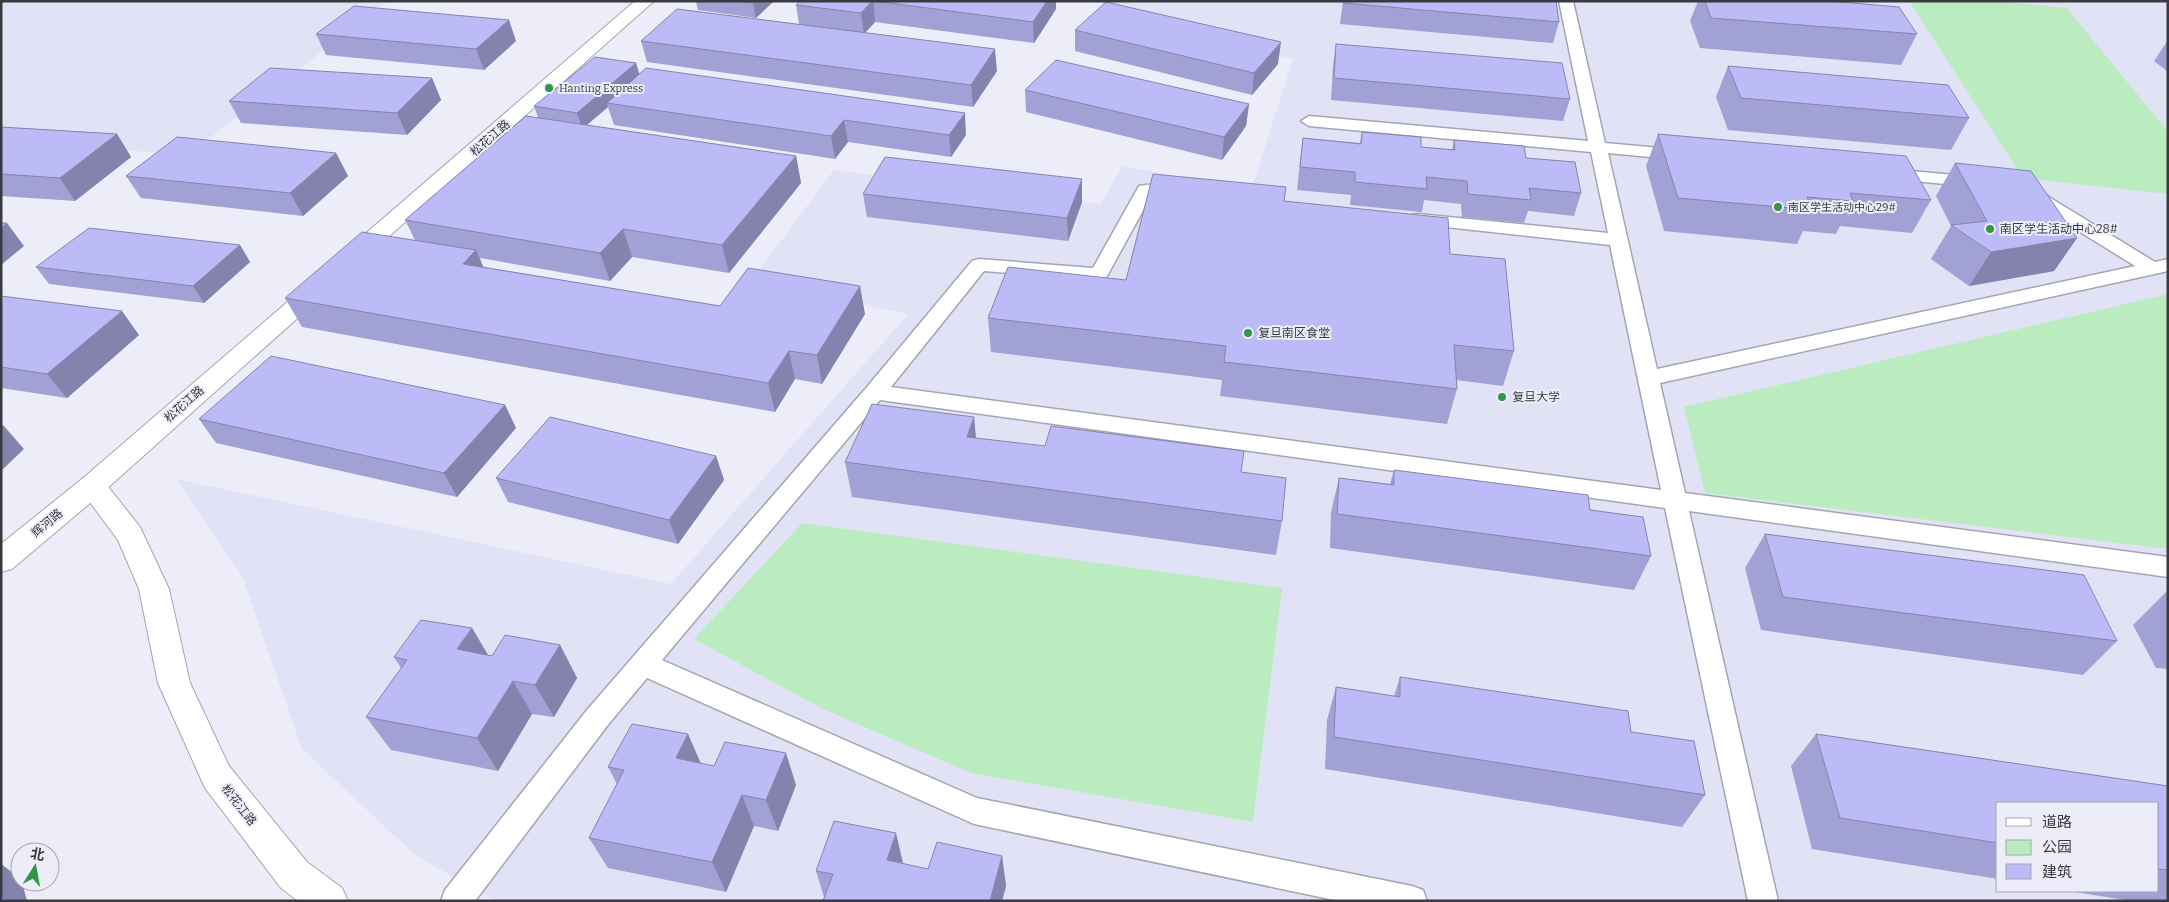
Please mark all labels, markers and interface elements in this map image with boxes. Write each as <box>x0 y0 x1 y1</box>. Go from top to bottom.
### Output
marker: Hanting Express <box>543 82 555 94</box>
place label: Hanting Express <box>559 82 643 95</box>
street label: 松花江路 <box>467 117 513 159</box>
marker: 南区学生活动中心29# <box>1772 201 1784 213</box>
place label: 南区学生活动中心29# <box>1788 201 1896 214</box>
place label: 南区学生活动中心28# <box>2000 222 2118 236</box>
marker: 南区学生活动中心28# <box>1984 223 1996 235</box>
place label: 复旦南区食堂 <box>1258 326 1330 340</box>
marker: 复旦南区食堂 <box>1242 327 1254 339</box>
street label: 松花江路 <box>161 383 207 425</box>
place label: 复旦大学 <box>1512 390 1560 404</box>
marker: 复旦大学 <box>1496 391 1508 403</box>
street label: 辉河路 <box>29 506 65 540</box>
street label: 松花江路 <box>219 782 259 828</box>
legend <box>1996 802 2159 892</box>
text: 道路 <box>2042 813 2072 831</box>
text: 公园 <box>2042 838 2072 856</box>
north arrow <box>10 842 60 892</box>
text: 北 <box>29 845 46 864</box>
text: 建筑 <box>2042 863 2072 881</box>

